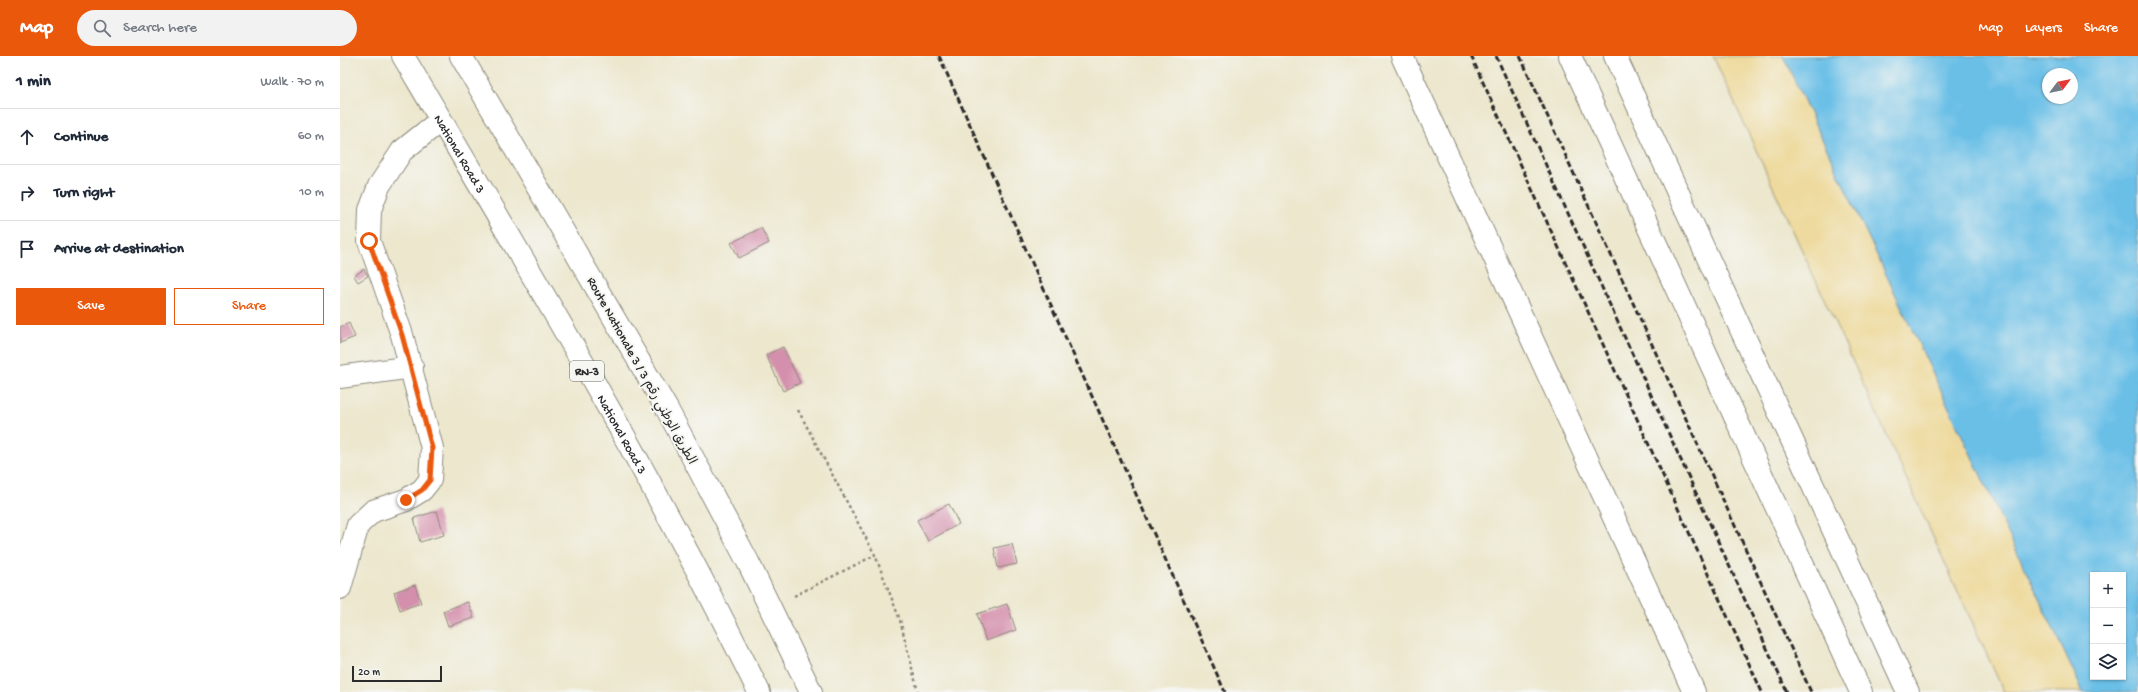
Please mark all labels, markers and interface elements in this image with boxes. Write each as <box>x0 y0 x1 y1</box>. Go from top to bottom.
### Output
search box <box>77 10 357 46</box>
text: Map <box>20 17 53 40</box>
icon: search <box>91 17 113 39</box>
text: Search here <box>123 19 197 37</box>
text: Map <box>1979 20 2003 37</box>
text: Layers <box>2025 20 2062 37</box>
text: Share <box>2084 20 2118 37</box>
north arrow <box>2042 68 2078 104</box>
text: 1 min <box>16 72 51 92</box>
text: Walk · 70 m <box>260 75 324 90</box>
street label: National Road 3 <box>430 113 488 196</box>
icon: ahead <box>16 126 38 148</box>
text: Continue <box>54 128 108 146</box>
text: 60 m <box>298 129 324 144</box>
icon: right <box>16 182 38 204</box>
text: Turn right <box>54 184 114 202</box>
text: 10 m <box>299 185 324 200</box>
route start <box>360 232 378 250</box>
icon: arrive <box>16 238 38 260</box>
text: Arrive at destination <box>54 240 184 258</box>
street label: Route Nationale 3 / الطريق الوطني رقم 3 <box>581 275 699 468</box>
button: Save <box>16 288 166 325</box>
button: Share <box>174 288 324 325</box>
road number: RN-3 <box>570 361 604 381</box>
street label: National Road 3 <box>593 393 649 477</box>
route end <box>397 491 415 509</box>
map controls <box>2090 572 2126 680</box>
button: + <box>2090 572 2126 608</box>
button: − <box>2090 608 2126 644</box>
button: layers <box>2090 644 2126 680</box>
scale bar <box>352 664 442 683</box>
text: 20 m <box>358 667 380 679</box>

